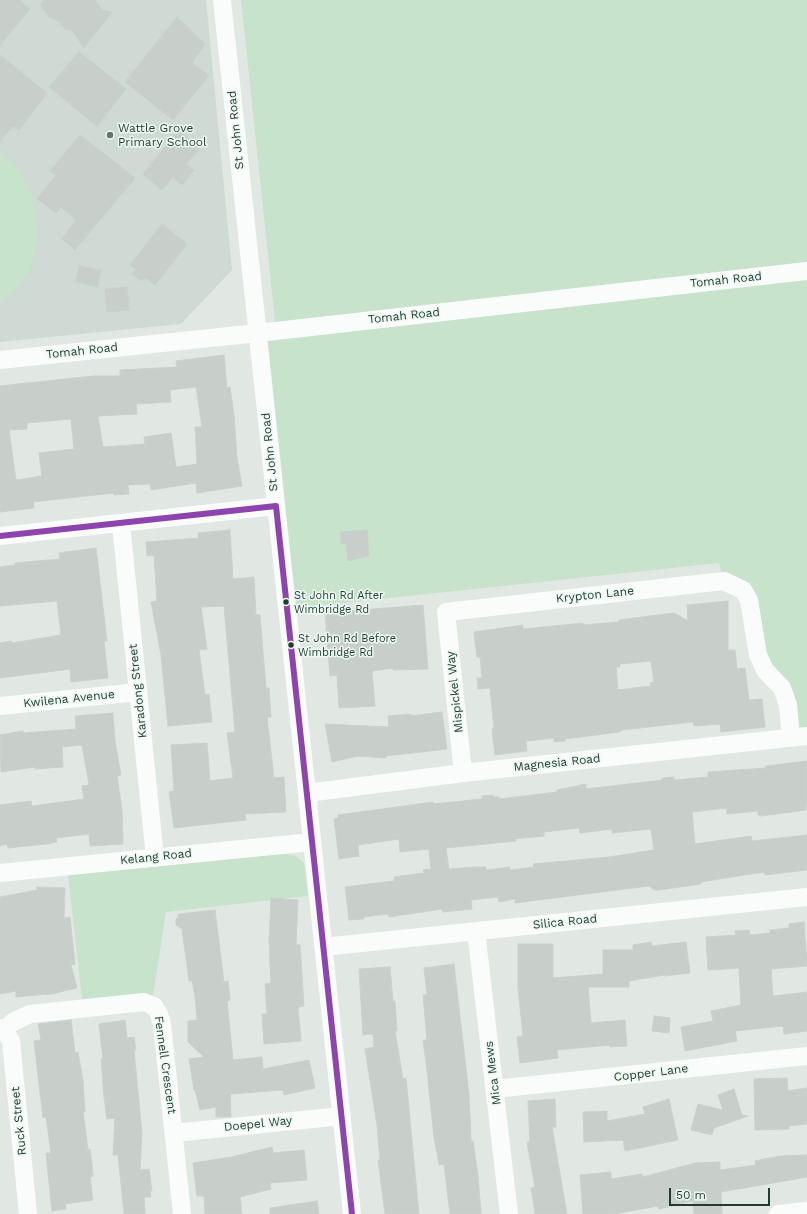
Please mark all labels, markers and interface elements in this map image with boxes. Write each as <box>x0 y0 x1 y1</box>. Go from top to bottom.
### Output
street label: St John Road <box>225 90 247 170</box>
place label: Wattle Grove Primary School <box>118 121 207 149</box>
marker: Wattle Grove Primary School <box>105 130 115 140</box>
street label: Tomah Road <box>689 269 763 291</box>
street label: Tomah Road <box>367 305 441 327</box>
street label: Tomah Road <box>45 340 119 362</box>
street label: St John Road <box>259 412 281 492</box>
street label: Krypton Lane <box>555 584 635 606</box>
place label: St John Rd After Wimbridge Rd <box>294 589 384 615</box>
marker: St John Rd After Wimbridge Rd <box>281 597 291 607</box>
place label: St John Rd Before Wimbridge Rd <box>298 632 396 658</box>
marker: St John Rd Before Wimbridge Rd <box>286 640 296 650</box>
street label: Karadong Street <box>126 643 150 739</box>
street label: Mispickel Way <box>444 650 466 734</box>
street label: Kwilena Avenue <box>23 687 115 711</box>
street label: Magnesia Road <box>513 751 601 775</box>
street label: Kelang Road <box>119 846 193 868</box>
street label: Silica Road <box>532 911 598 933</box>
street label: Fennell Crescent <box>151 1015 179 1115</box>
street label: Mica Mews <box>482 1040 504 1106</box>
street label: Copper Lane <box>613 1061 689 1085</box>
street label: Ruck Street <box>8 1086 30 1156</box>
street label: Doepel Way <box>223 1113 293 1135</box>
scale bar <box>671 1180 772 1206</box>
text: 50 m <box>676 1188 706 1202</box>

